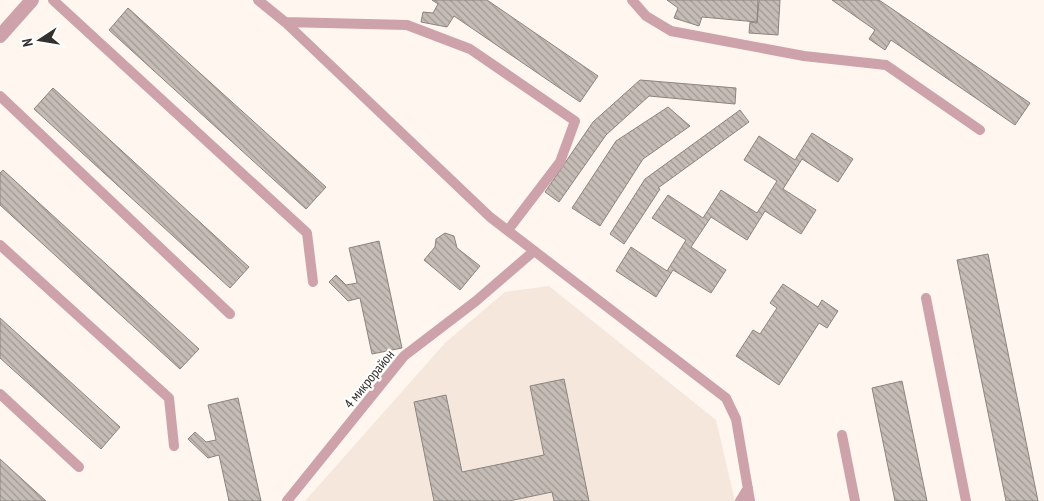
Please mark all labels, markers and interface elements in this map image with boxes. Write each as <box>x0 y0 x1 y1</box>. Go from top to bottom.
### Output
north arrow <box>15 15 65 65</box>
text: N <box>18 37 37 48</box>
street label: 4 микрорайон <box>340 346 398 412</box>

